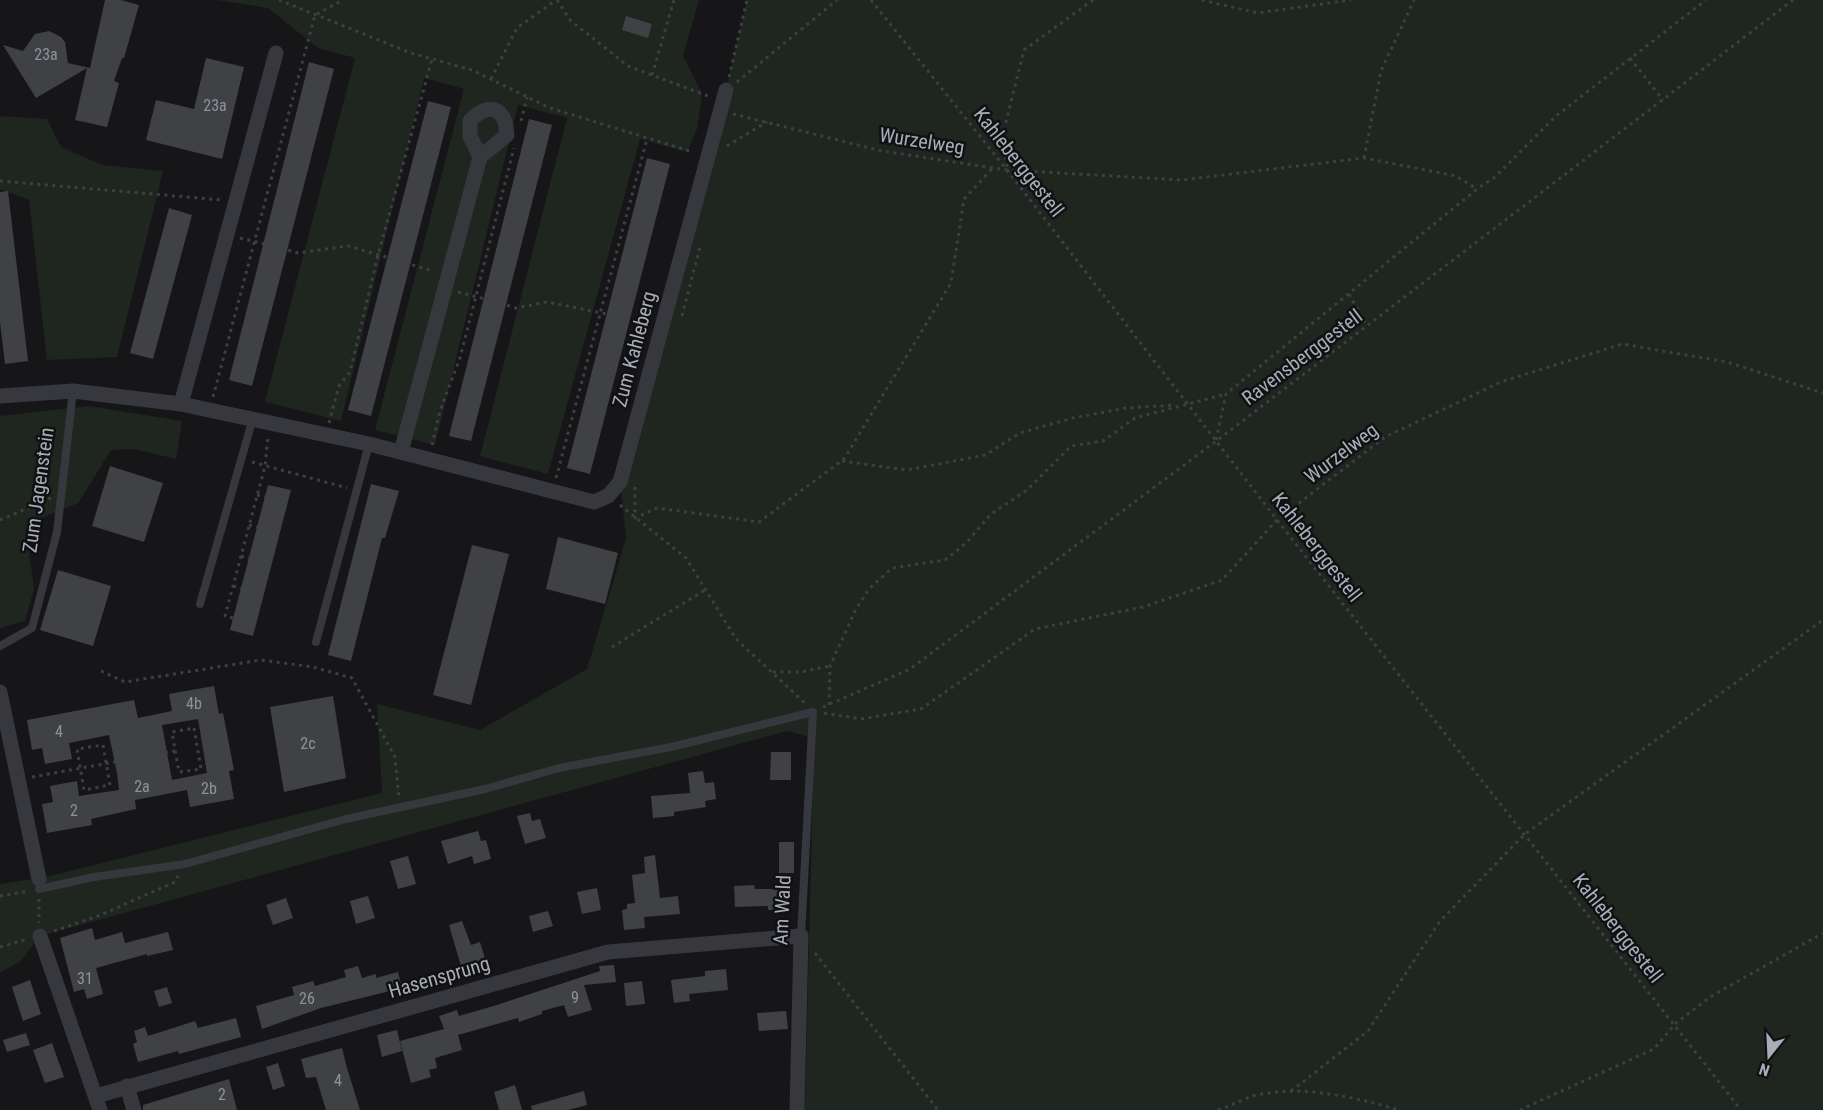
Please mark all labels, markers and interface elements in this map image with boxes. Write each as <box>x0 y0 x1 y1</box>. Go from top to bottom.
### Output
house number: 23a <box>34 45 58 64</box>
house number: 23a <box>203 96 227 115</box>
street label: Kahleberggestell <box>969 103 1069 221</box>
street label: Wurzelweg <box>878 122 966 160</box>
street label: Zum Kahleberg <box>607 289 661 409</box>
street label: Ravensberggestell <box>1237 304 1367 410</box>
street label: Wurzelweg <box>1300 418 1382 488</box>
street label: Zum Jagenstein <box>17 426 59 554</box>
street label: Kahleberggestell <box>1267 488 1367 606</box>
house number: 4b <box>186 694 202 713</box>
house number: 4 <box>55 722 63 741</box>
house number: 2c <box>300 734 316 753</box>
house number: 2a <box>134 777 150 796</box>
house number: 2b <box>201 779 217 798</box>
house number: 2 <box>70 801 78 820</box>
street label: Kahleberggestell <box>1568 869 1668 987</box>
street label: Am Wald <box>768 874 796 946</box>
street label: Hasensprung <box>385 951 493 1003</box>
house number: 31 <box>77 969 93 988</box>
house number: 9 <box>571 988 579 1007</box>
house number: 26 <box>299 989 315 1008</box>
north arrow <box>1739 1026 1799 1086</box>
text: N <box>1757 1059 1772 1080</box>
house number: 4 <box>334 1071 342 1090</box>
house number: 2 <box>218 1085 226 1104</box>

